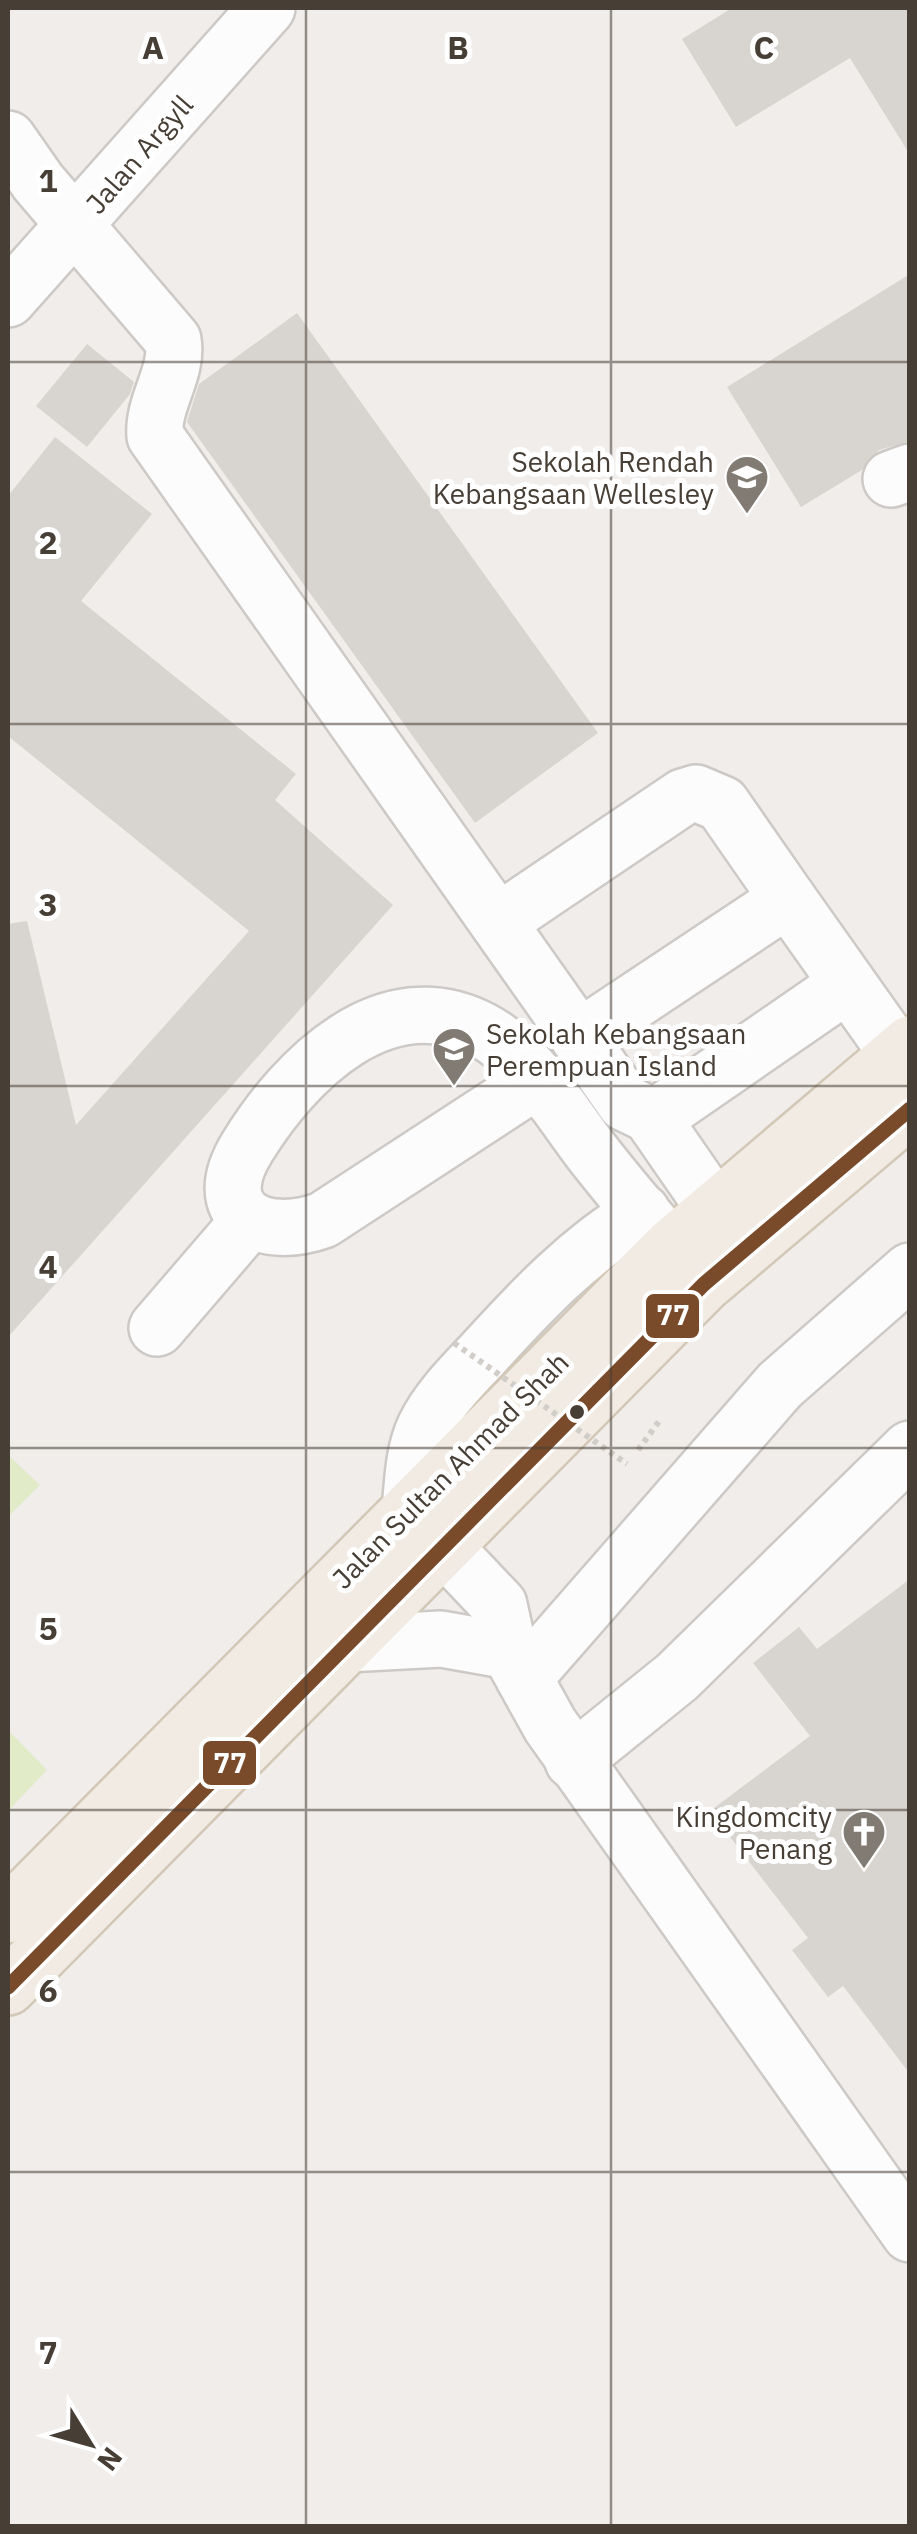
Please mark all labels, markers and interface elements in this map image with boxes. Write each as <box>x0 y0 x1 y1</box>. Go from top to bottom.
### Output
text: A <box>142 26 164 68</box>
text: B <box>447 26 469 68</box>
text: C <box>754 26 774 68</box>
street label: Jalan Argyll <box>77 87 201 221</box>
text: 1 <box>38 159 58 201</box>
place label: Sekolah Rendah Kebangsaan Wellesley <box>433 443 714 512</box>
school or university icon: Sekolah Rendah Kebangsaan Wellesley <box>724 454 770 515</box>
text: 2 <box>38 521 58 563</box>
text: 3 <box>38 883 58 925</box>
place label: Sekolah Kebangsaan Perempuan Island <box>486 1015 746 1084</box>
school or university icon: Sekolah Kebangsaan Perempuan Island <box>431 1026 477 1087</box>
text: 4 <box>38 1245 58 1287</box>
line badge: 77 <box>644 1292 701 1340</box>
text: 77 <box>656 1296 690 1333</box>
street label: Jalan Sultan Ahmad Shah <box>324 1344 576 1596</box>
unlabelled marker <box>567 1402 587 1422</box>
text: 5 <box>38 1607 58 1649</box>
line badge: 77 <box>201 1739 258 1787</box>
text: 77 <box>213 1744 247 1781</box>
place label: Kingdomcity Penang <box>675 1798 832 1867</box>
church icon: Kingdomcity Penang <box>841 1809 887 1870</box>
text: 6 <box>38 1969 58 2011</box>
text: 7 <box>38 2331 58 2373</box>
north arrow <box>40 2394 140 2494</box>
text: N <box>89 2440 131 2479</box>

